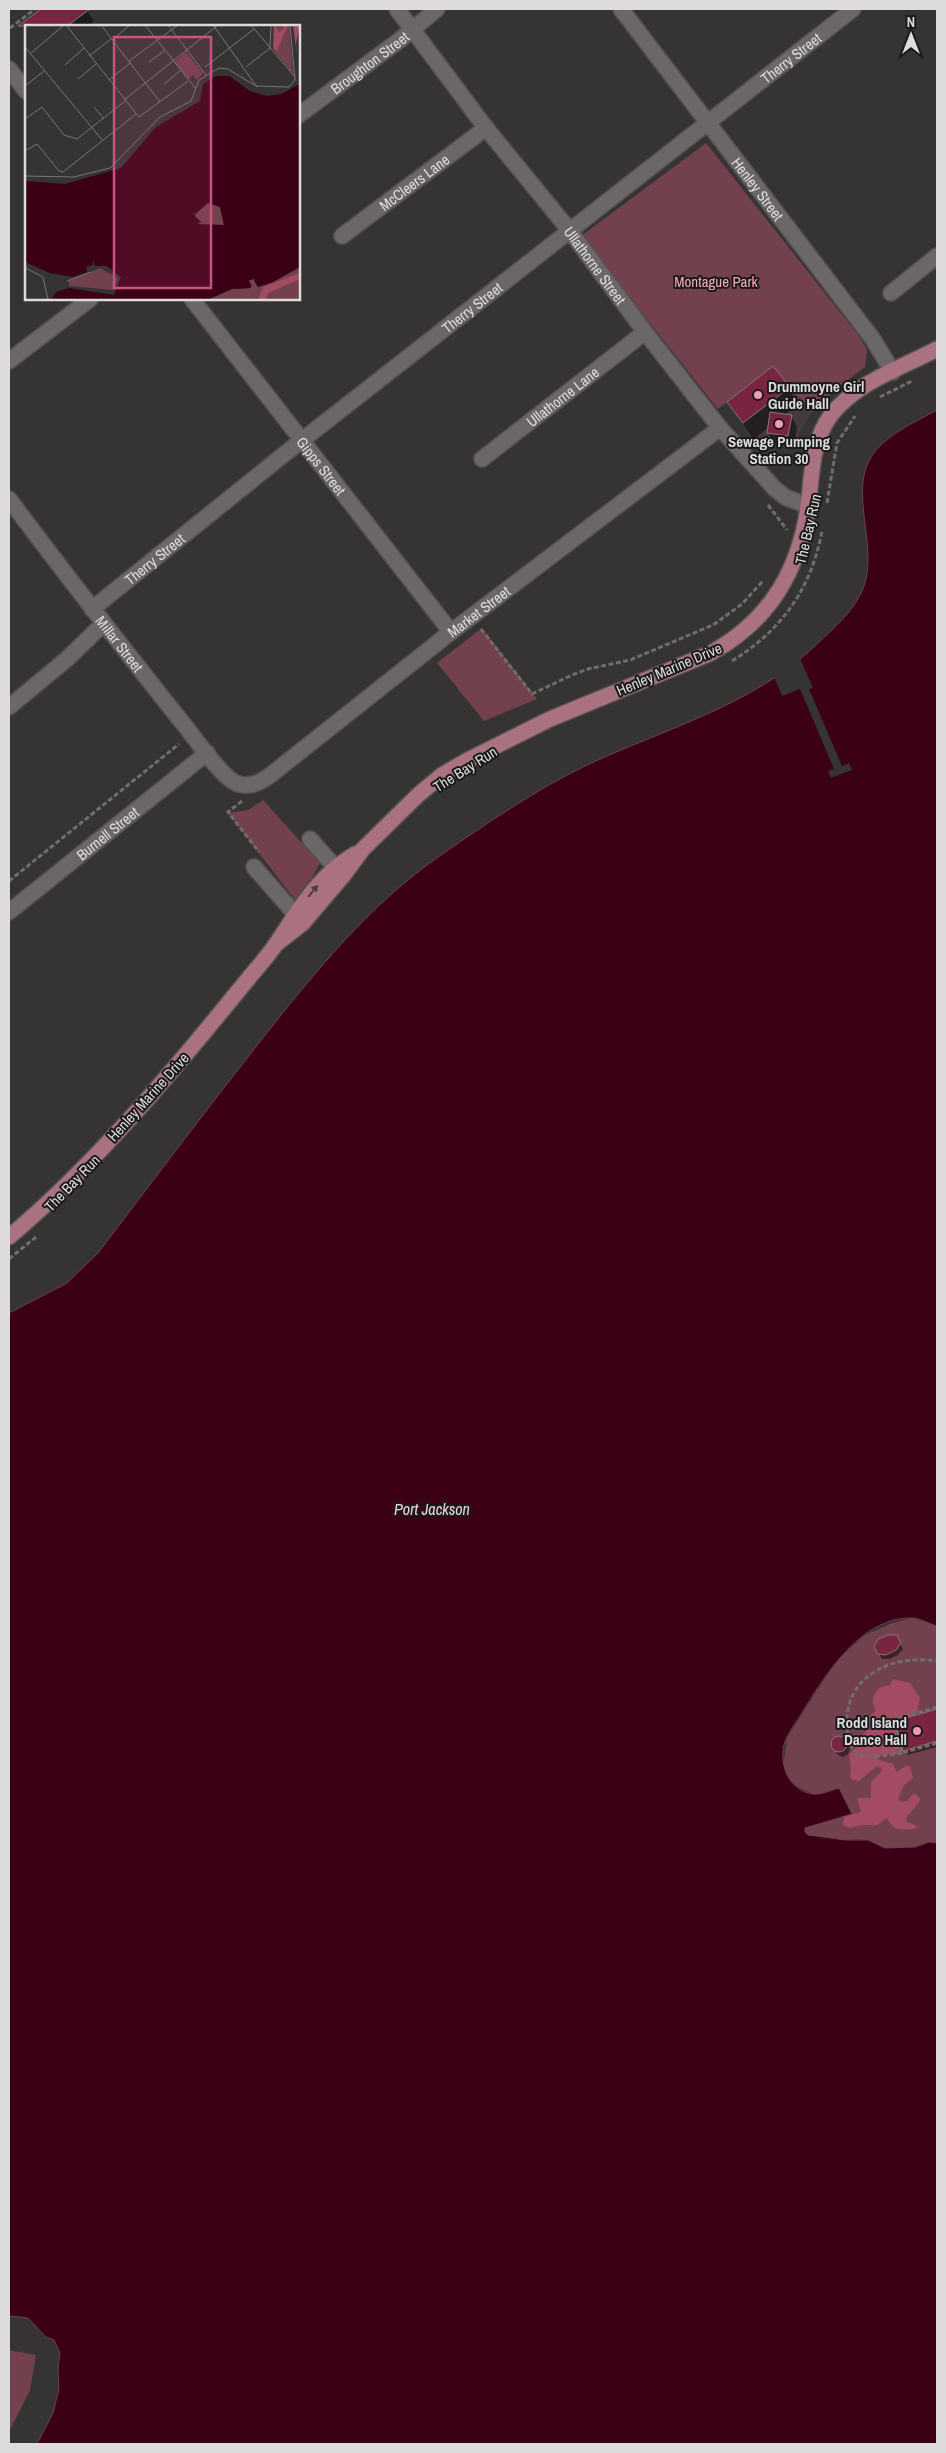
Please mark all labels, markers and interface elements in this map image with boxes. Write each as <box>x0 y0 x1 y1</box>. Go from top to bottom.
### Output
north arrow <box>886 10 936 60</box>
text: N <box>907 13 915 31</box>
inset map <box>25 25 300 300</box>
street label: Broughton Street <box>326 26 414 99</box>
street label: Therry Street <box>756 27 826 88</box>
street label: McCleers Lane <box>375 149 454 215</box>
street label: Henley Street <box>727 153 789 225</box>
street label: Ullathorne Street <box>559 222 632 309</box>
park label: Montague Park <box>674 271 759 292</box>
street label: Therry Street <box>437 277 507 338</box>
street label: Ullathorne Lane <box>522 361 603 431</box>
place label: Drummoyne Girl Guide Hall <box>768 376 864 414</box>
marker: Drummoyne Girl Guide Hall <box>752 389 764 401</box>
marker: Sewage Pumping Station 30 <box>773 418 785 430</box>
place label: Sewage Pumping Station 30 <box>728 431 830 469</box>
street label: Gipps Street <box>292 432 351 500</box>
street label: The Bay Run <box>790 492 826 566</box>
street label: Therry Street <box>120 528 189 590</box>
street label: Market Street <box>443 580 515 642</box>
street label: Millar Street <box>91 611 149 677</box>
street label: Henley Marine Drive <box>613 637 725 701</box>
street label: The Bay Run <box>429 741 501 797</box>
street label: Burnell Street <box>72 801 143 865</box>
one-way arrow <box>307 885 318 898</box>
street label: Henley Marine Drive <box>102 1048 194 1146</box>
street label: The Bay Run <box>40 1150 104 1216</box>
water label: Port Jackson <box>394 1498 470 1520</box>
place label: Rodd Island Dance Hall <box>837 1712 907 1750</box>
marker: Rodd Island Dance Hall <box>911 1725 923 1737</box>

